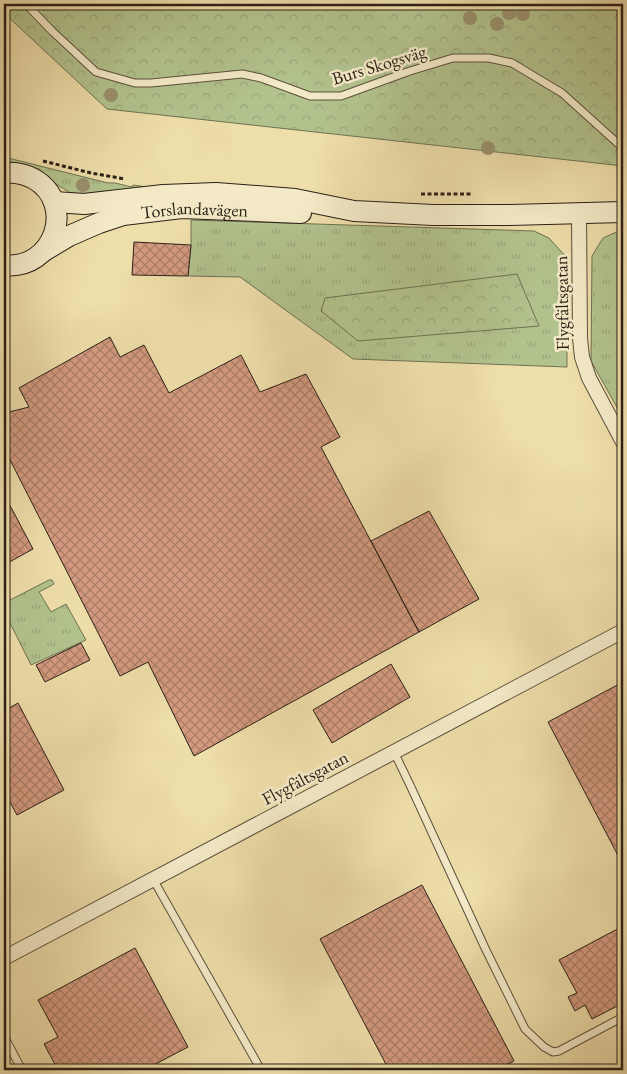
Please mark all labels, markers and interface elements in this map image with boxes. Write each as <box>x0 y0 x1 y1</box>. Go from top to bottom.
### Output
street label: Burs Skogsväg <box>329 39 429 90</box>
street label: Torslandavägen <box>140 196 249 224</box>
street label: Flygfältsgatan <box>549 255 574 351</box>
street label: Flygfältsgatan <box>257 745 352 810</box>

